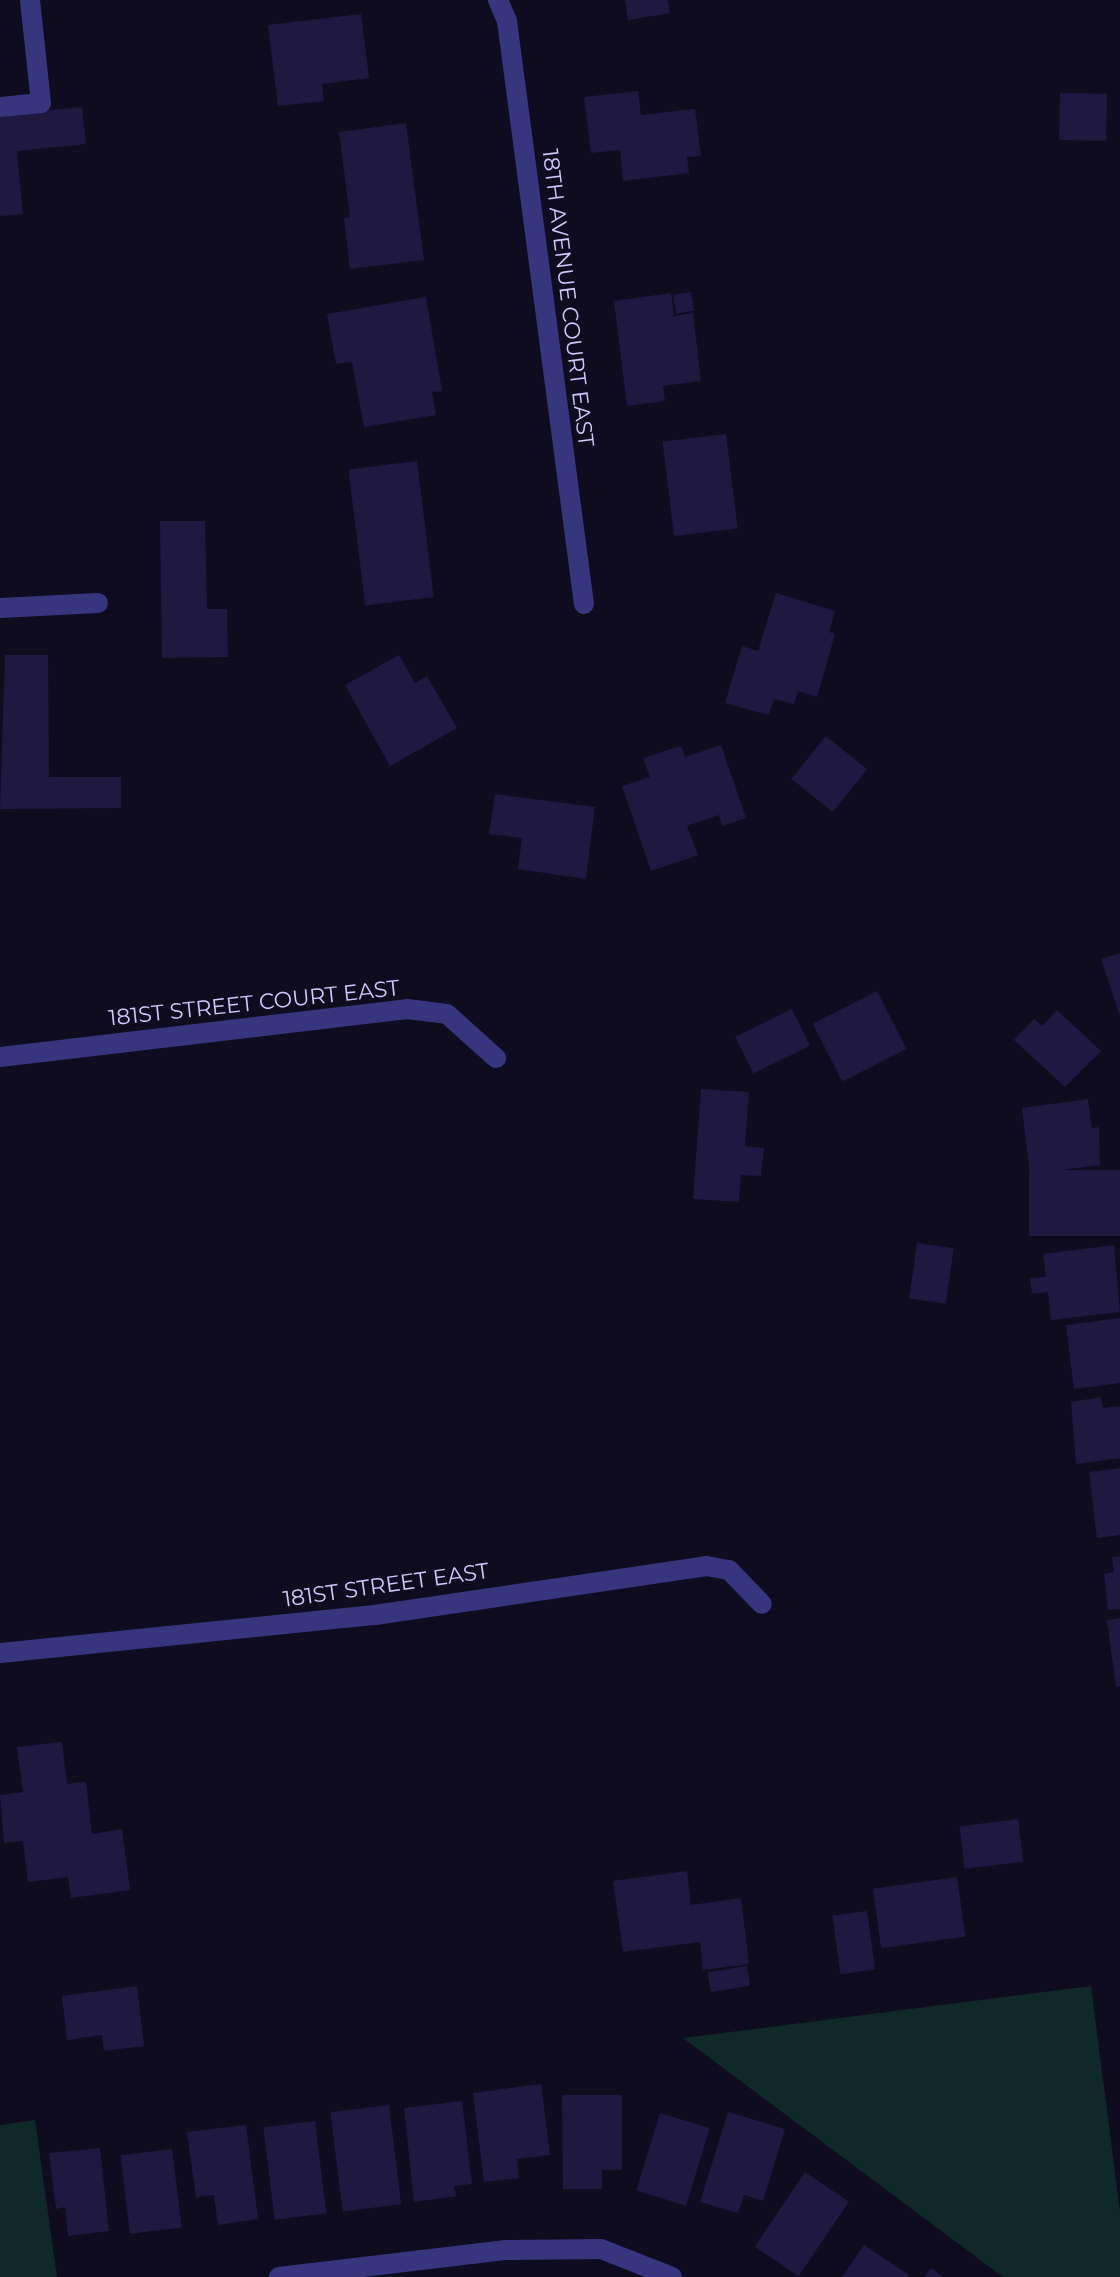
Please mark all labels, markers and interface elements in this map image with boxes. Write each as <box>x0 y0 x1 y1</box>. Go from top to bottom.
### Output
street label: 18TH AVENUE COURT EAST <box>537 148 599 448</box>
street label: 181ST STREET COURT EAST <box>107 975 401 1031</box>
street label: 181ST STREET EAST <box>281 1557 491 1613</box>

